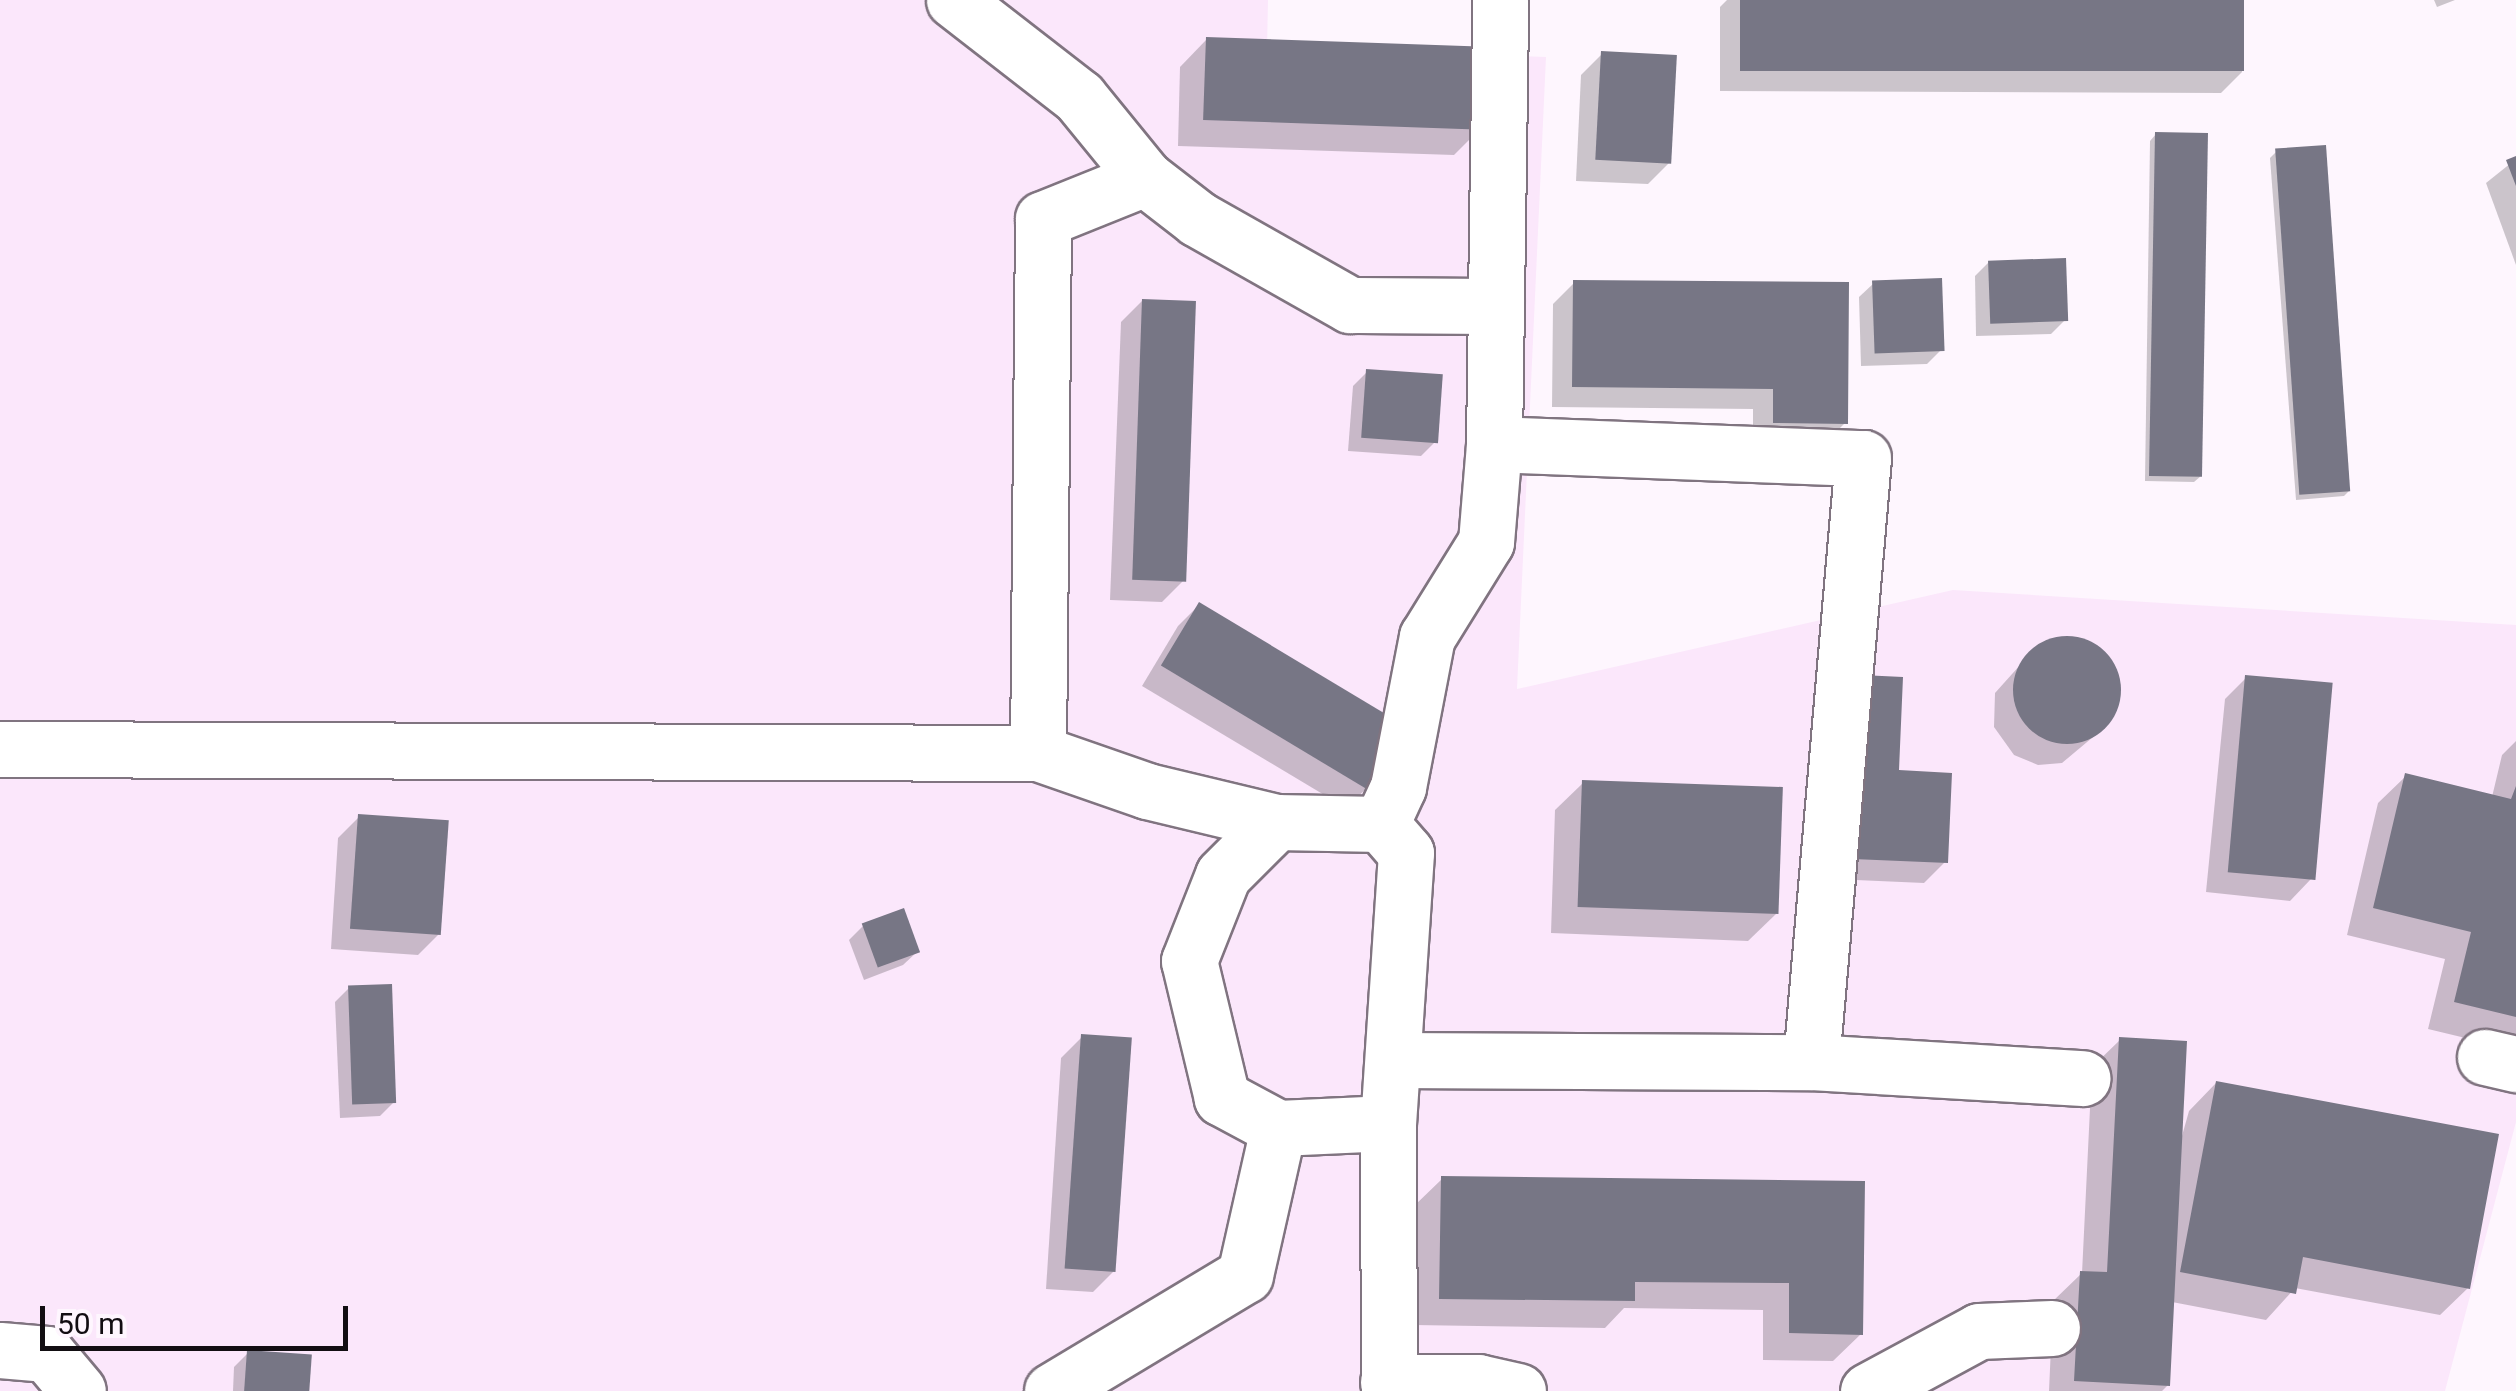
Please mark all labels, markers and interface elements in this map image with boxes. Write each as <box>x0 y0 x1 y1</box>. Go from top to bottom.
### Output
scale bar <box>45 1286 352 1348</box>
text: 50 m <box>57 1306 124 1341</box>

